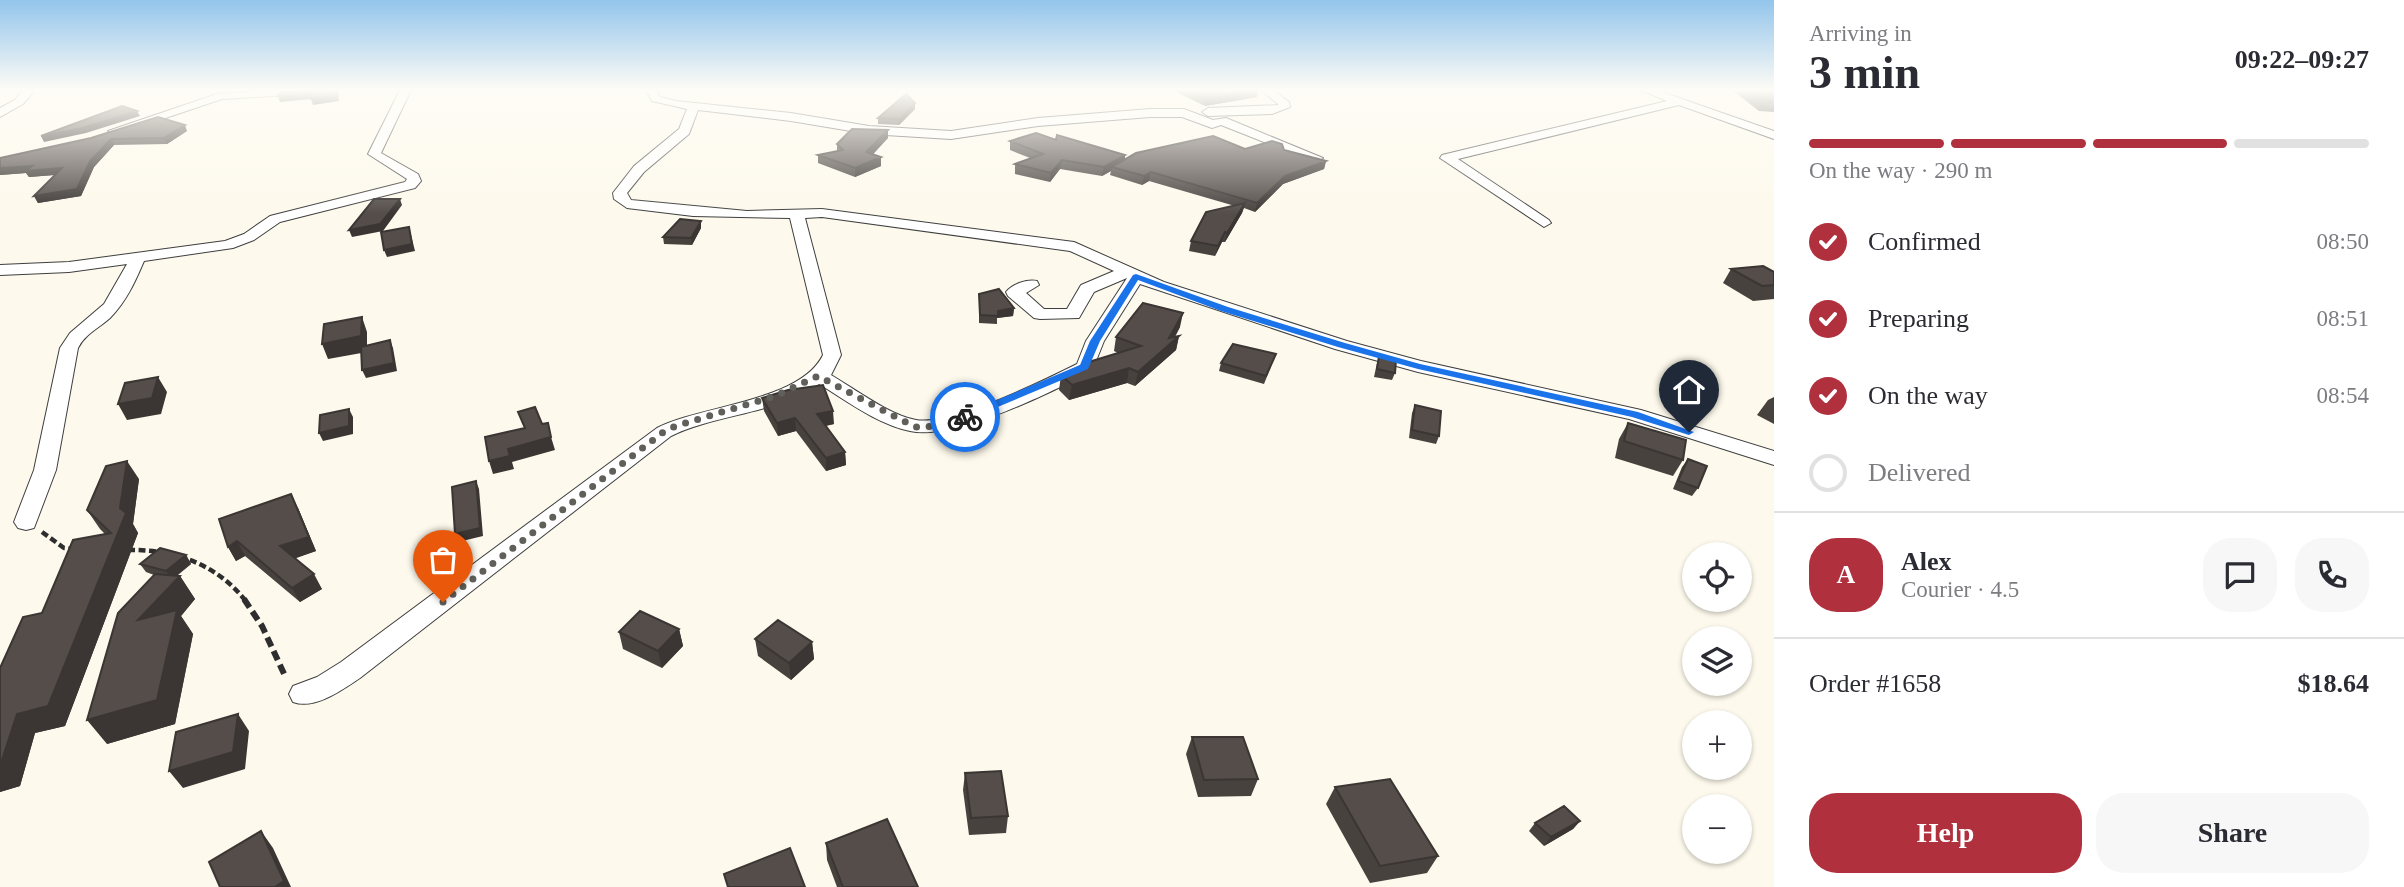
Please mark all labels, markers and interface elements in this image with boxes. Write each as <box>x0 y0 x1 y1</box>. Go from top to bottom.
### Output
text: Arriving in <box>1809 21 1912 46</box>
text: 09:22–09:27 <box>2235 45 2369 74</box>
text: 3 min <box>1809 47 1920 98</box>
text: On the way · 290 m <box>1809 158 1992 183</box>
icon: check <box>1809 223 1847 261</box>
text: Confirmed <box>1868 227 1981 256</box>
text: 08:50 <box>2317 229 2369 254</box>
icon: check <box>1809 300 1847 338</box>
text: Preparing <box>1868 304 1969 333</box>
text: 08:51 <box>2317 306 2369 331</box>
pin <box>1659 360 1719 432</box>
icon: home <box>1670 371 1708 409</box>
icon: check <box>1809 377 1847 415</box>
text: On the way <box>1868 381 1988 410</box>
courier <box>930 382 1000 452</box>
text: 08:54 <box>2317 383 2369 408</box>
icon: bike <box>946 398 984 436</box>
text: Delivered <box>1868 458 1971 487</box>
pin <box>413 530 473 602</box>
button: chat <box>2203 538 2277 612</box>
button: phone <box>2295 538 2369 612</box>
icon: bag <box>424 541 462 579</box>
map controls <box>1682 542 1752 864</box>
button: locate <box>1682 542 1752 612</box>
text: Alex <box>1901 547 1952 576</box>
text: A <box>1837 560 1855 589</box>
text: Courier · 4.5 <box>1901 577 2019 602</box>
button: layers <box>1682 626 1752 696</box>
text: Order #1658 <box>1809 669 1941 698</box>
text: $18.64 <box>2298 669 2369 698</box>
button: + <box>1682 710 1752 780</box>
button: Help <box>1809 793 2082 873</box>
button: Share <box>2096 793 2369 873</box>
button: − <box>1682 794 1752 864</box>

